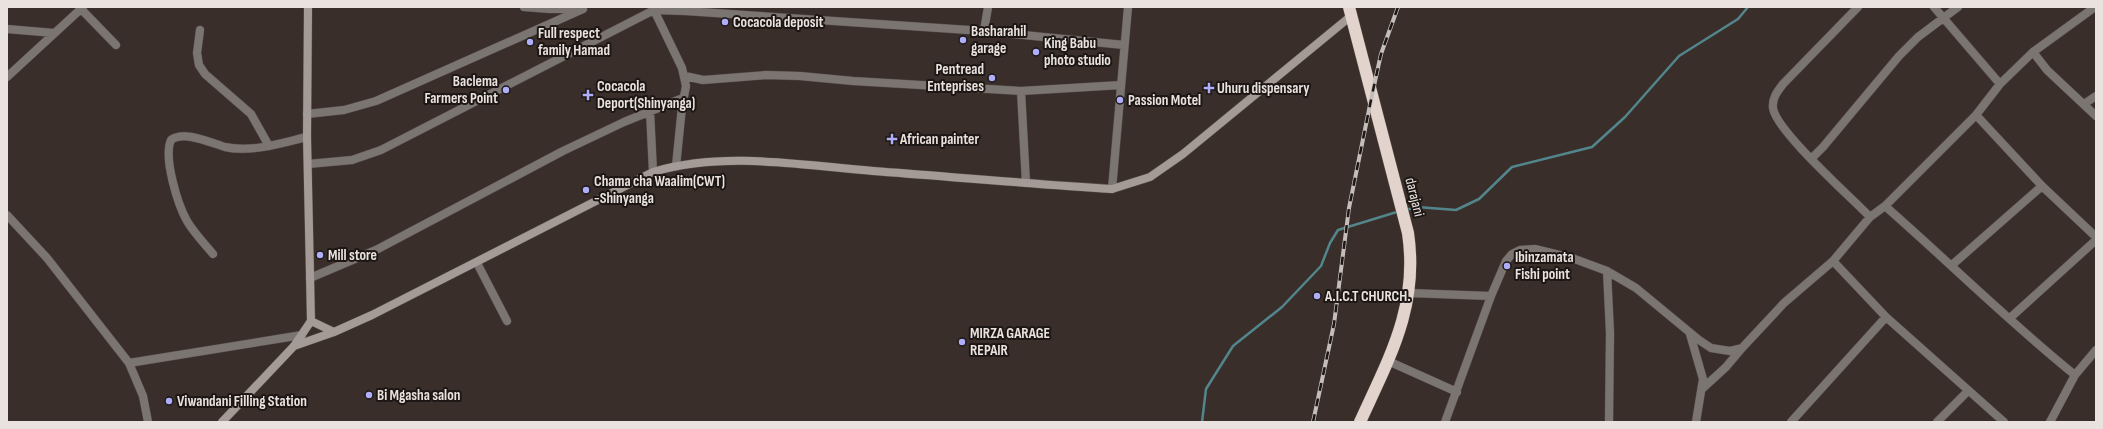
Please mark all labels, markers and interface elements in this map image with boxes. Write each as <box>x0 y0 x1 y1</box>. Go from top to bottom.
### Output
place label: Cocacola deposit <box>733 13 824 32</box>
marker: Cocacola deposit <box>720 17 730 27</box>
place label: Basharahil garage <box>971 22 1026 58</box>
place label: Full respect family Hamad <box>538 24 610 60</box>
place label: King Babu photo studio <box>1044 34 1111 70</box>
marker: Basharahil garage <box>958 35 968 45</box>
marker: Full respect family Hamad <box>525 37 535 47</box>
marker: King Babu photo studio <box>1031 47 1041 57</box>
place label: Pentread Enteprises <box>927 60 984 96</box>
place label: Baclema Farmers Point <box>424 72 498 108</box>
marker: Pentread Enteprises <box>987 73 997 83</box>
place label: Cocacola Deport(Shinyanga) <box>597 77 695 113</box>
place label: Uhuru dispensary <box>1217 79 1310 98</box>
marker: Uhuru dispensary <box>1204 83 1214 93</box>
marker: Baclema Farmers Point <box>501 85 511 95</box>
marker: Cocacola Deport(Shinyanga) <box>582 89 594 101</box>
place label: Passion Motel <box>1128 91 1201 110</box>
marker: Passion Motel <box>1115 95 1125 105</box>
place label: African painter <box>899 130 979 149</box>
marker: African painter <box>887 134 897 144</box>
place label: Chama cha Waalim(CWT) -Shinyanga <box>594 172 725 208</box>
street label: darajani <box>1401 176 1429 219</box>
marker: Chama cha Waalim(CWT) -Shinyanga <box>581 185 591 195</box>
place label: Mill store <box>328 246 377 265</box>
place label: Ibinzamata Fishi point <box>1515 248 1574 284</box>
marker: Mill store <box>315 250 325 260</box>
marker: Ibinzamata Fishi point <box>1502 261 1512 271</box>
place label: A.I.C.T CHURCH. <box>1324 287 1411 306</box>
marker: A.I.C.T CHURCH. <box>1312 291 1322 301</box>
place label: MIRZA GARAGE REPAIR <box>970 324 1050 360</box>
marker: MIRZA GARAGE REPAIR <box>957 337 967 347</box>
place label: Bi Mgasha salon <box>377 386 460 405</box>
marker: Bi Mgasha salon <box>364 390 374 400</box>
place label: Viwandani Filling Station <box>177 392 307 411</box>
marker: Viwandani Filling Station <box>164 396 174 406</box>

